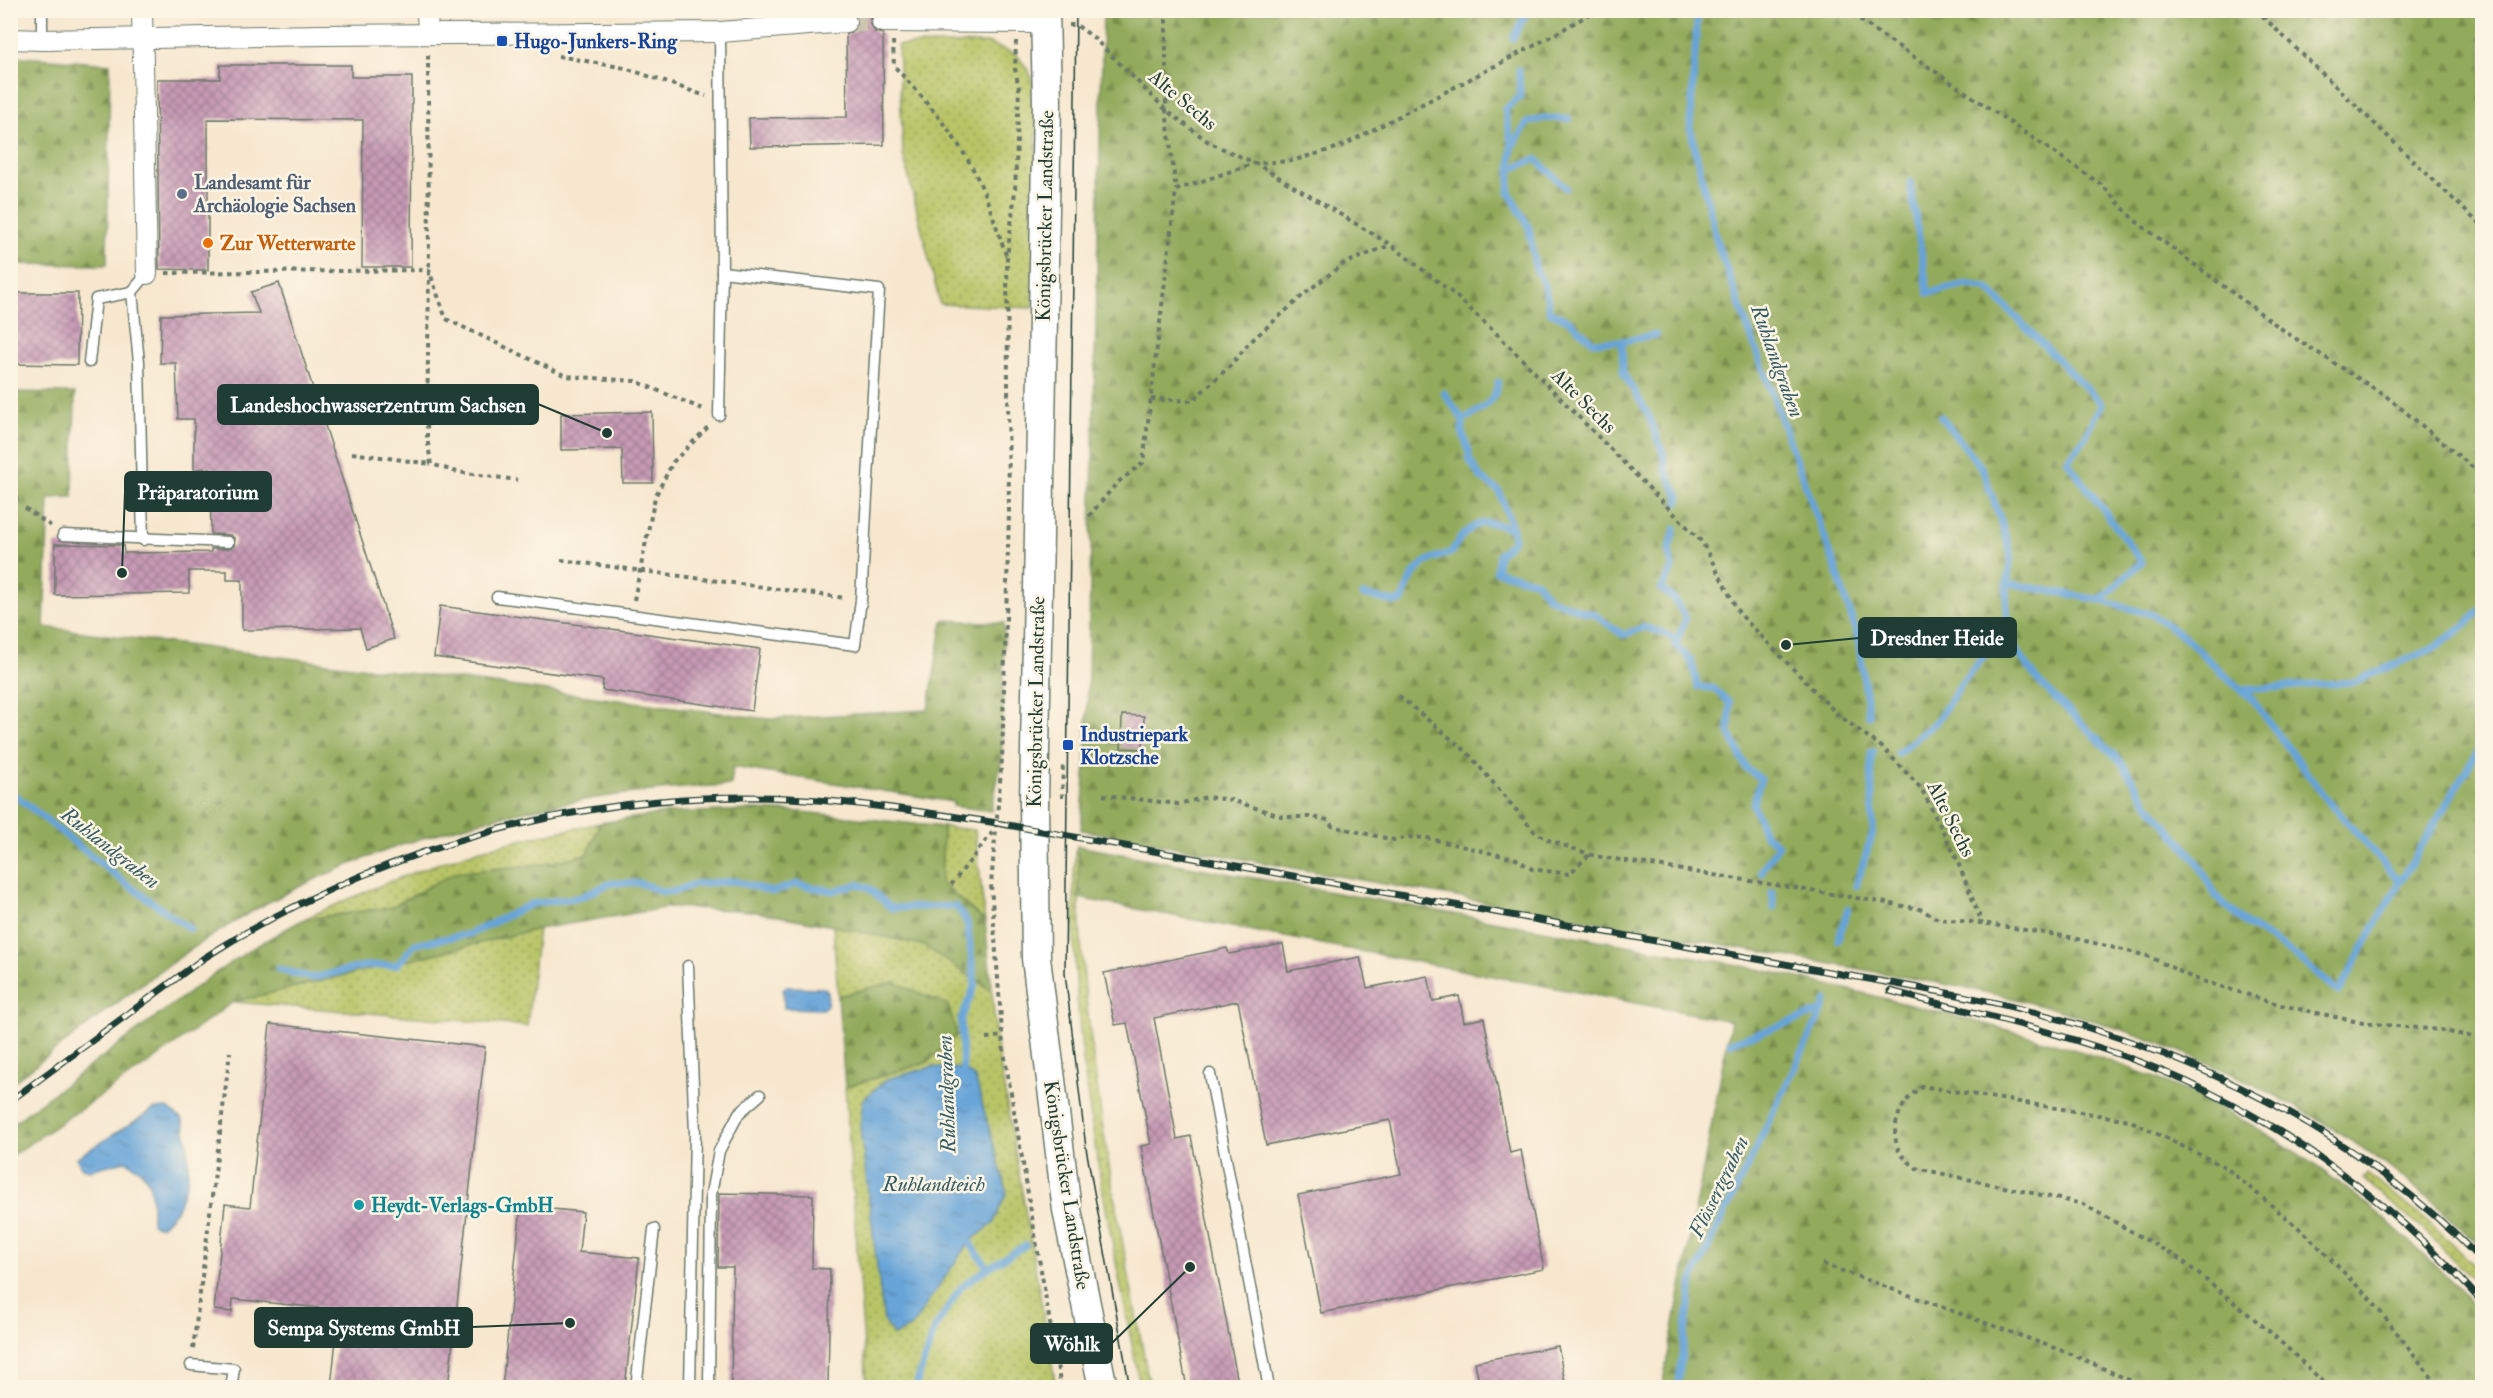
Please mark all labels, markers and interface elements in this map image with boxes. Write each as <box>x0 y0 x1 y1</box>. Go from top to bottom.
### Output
place label: Hugo-Junkers-Ring <box>514 29 678 55</box>
marker: Hugo-Junkers-Ring <box>495 34 509 48</box>
street label: Alte Sechs <box>1143 64 1222 136</box>
street label: Königsbrücker Landstraße <box>1031 110 1059 322</box>
place label: Landesamt für Archäologie Sachsen <box>193 170 357 219</box>
marker: Landesamt für Archäologie Sachsen <box>175 187 189 201</box>
place label: Zur Wetterwarte <box>220 231 356 256</box>
marker: Zur Wetterwarte <box>201 236 215 250</box>
water label: Ruhlandgraben <box>1744 300 1810 421</box>
street label: Alte Sechs <box>1546 363 1622 439</box>
callout: Landeshochwasserzentrum Sachsen <box>218 385 538 424</box>
text: Landeshochwasserzentrum Sachsen <box>230 392 526 419</box>
callout: Präparatorium <box>125 472 271 511</box>
text: Präparatorium <box>137 479 260 506</box>
street label: Königsbrücker Landstraße <box>1022 596 1050 808</box>
callout: Dresdner Heide <box>1859 618 2016 657</box>
text: Dresdner Heide <box>1870 625 2004 652</box>
place label: Industriepark Klotzsche <box>1080 722 1189 770</box>
marker: Industriepark Klotzsche <box>1061 738 1075 752</box>
street label: Alte Sechs <box>1921 776 1981 861</box>
water label: Ruhlandgraben <box>54 800 165 895</box>
water label: Ruhlandgraben <box>931 1034 963 1155</box>
street label: Königsbrücker Landstraße <box>1038 1079 1096 1291</box>
water label: Flössertgraben <box>1682 1132 1755 1243</box>
water label: Ruhlandteich <box>882 1171 985 1198</box>
place label: Heydt-Verlags-GmbH <box>371 1193 554 1219</box>
marker: Heydt-Verlags-GmbH <box>352 1198 366 1212</box>
callout: Sempa Systems GmbH <box>255 1308 472 1347</box>
text: Sempa Systems GmbH <box>268 1315 460 1342</box>
callout: Wöhlk <box>1031 1324 1112 1363</box>
text: Wöhlk <box>1043 1331 1101 1358</box>

